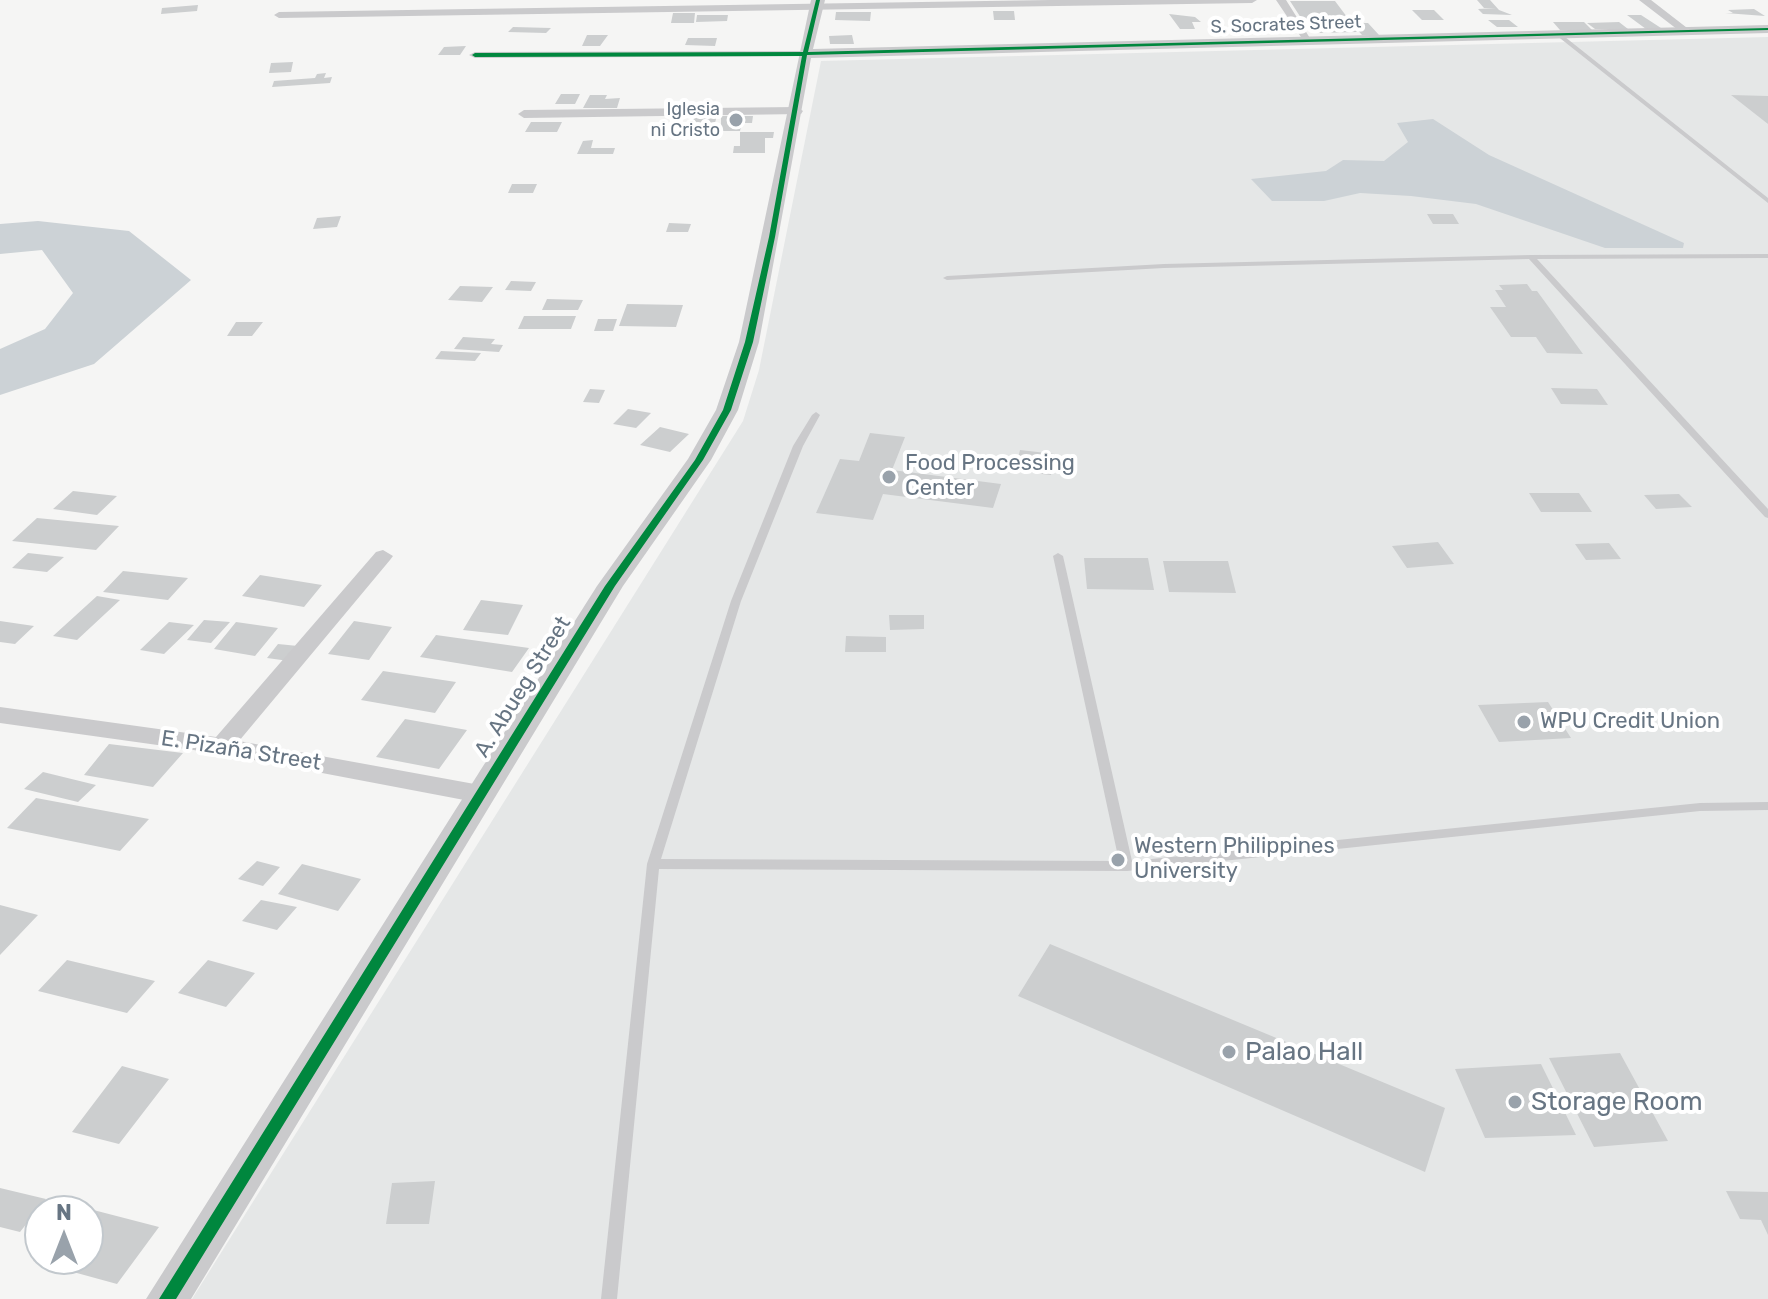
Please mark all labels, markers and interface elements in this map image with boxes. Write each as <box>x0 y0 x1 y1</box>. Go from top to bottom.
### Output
street label: S. Socrates Street <box>1210 12 1362 38</box>
place label: Iglesia ni Cristo <box>651 99 720 142</box>
marker: Iglesia ni Cristo <box>727 111 745 129</box>
place label: Food Processing Center <box>905 451 1075 502</box>
marker: Food Processing Center <box>880 468 898 486</box>
street label: A. Abueg Street <box>469 612 577 762</box>
place label: WPU Credit Union <box>1540 709 1720 735</box>
marker: WPU Credit Union <box>1515 713 1533 731</box>
street label: E. Pizaña Street <box>159 725 323 777</box>
place label: Western Philippines University <box>1134 834 1335 886</box>
marker: Western Philippines University <box>1109 851 1127 869</box>
place label: Palao Hall <box>1245 1036 1363 1068</box>
marker: Palao Hall <box>1220 1043 1238 1061</box>
place label: Storage Room <box>1531 1086 1703 1118</box>
marker: Storage Room <box>1506 1093 1524 1111</box>
north arrow <box>24 1195 104 1275</box>
text: N <box>56 1199 72 1226</box>

